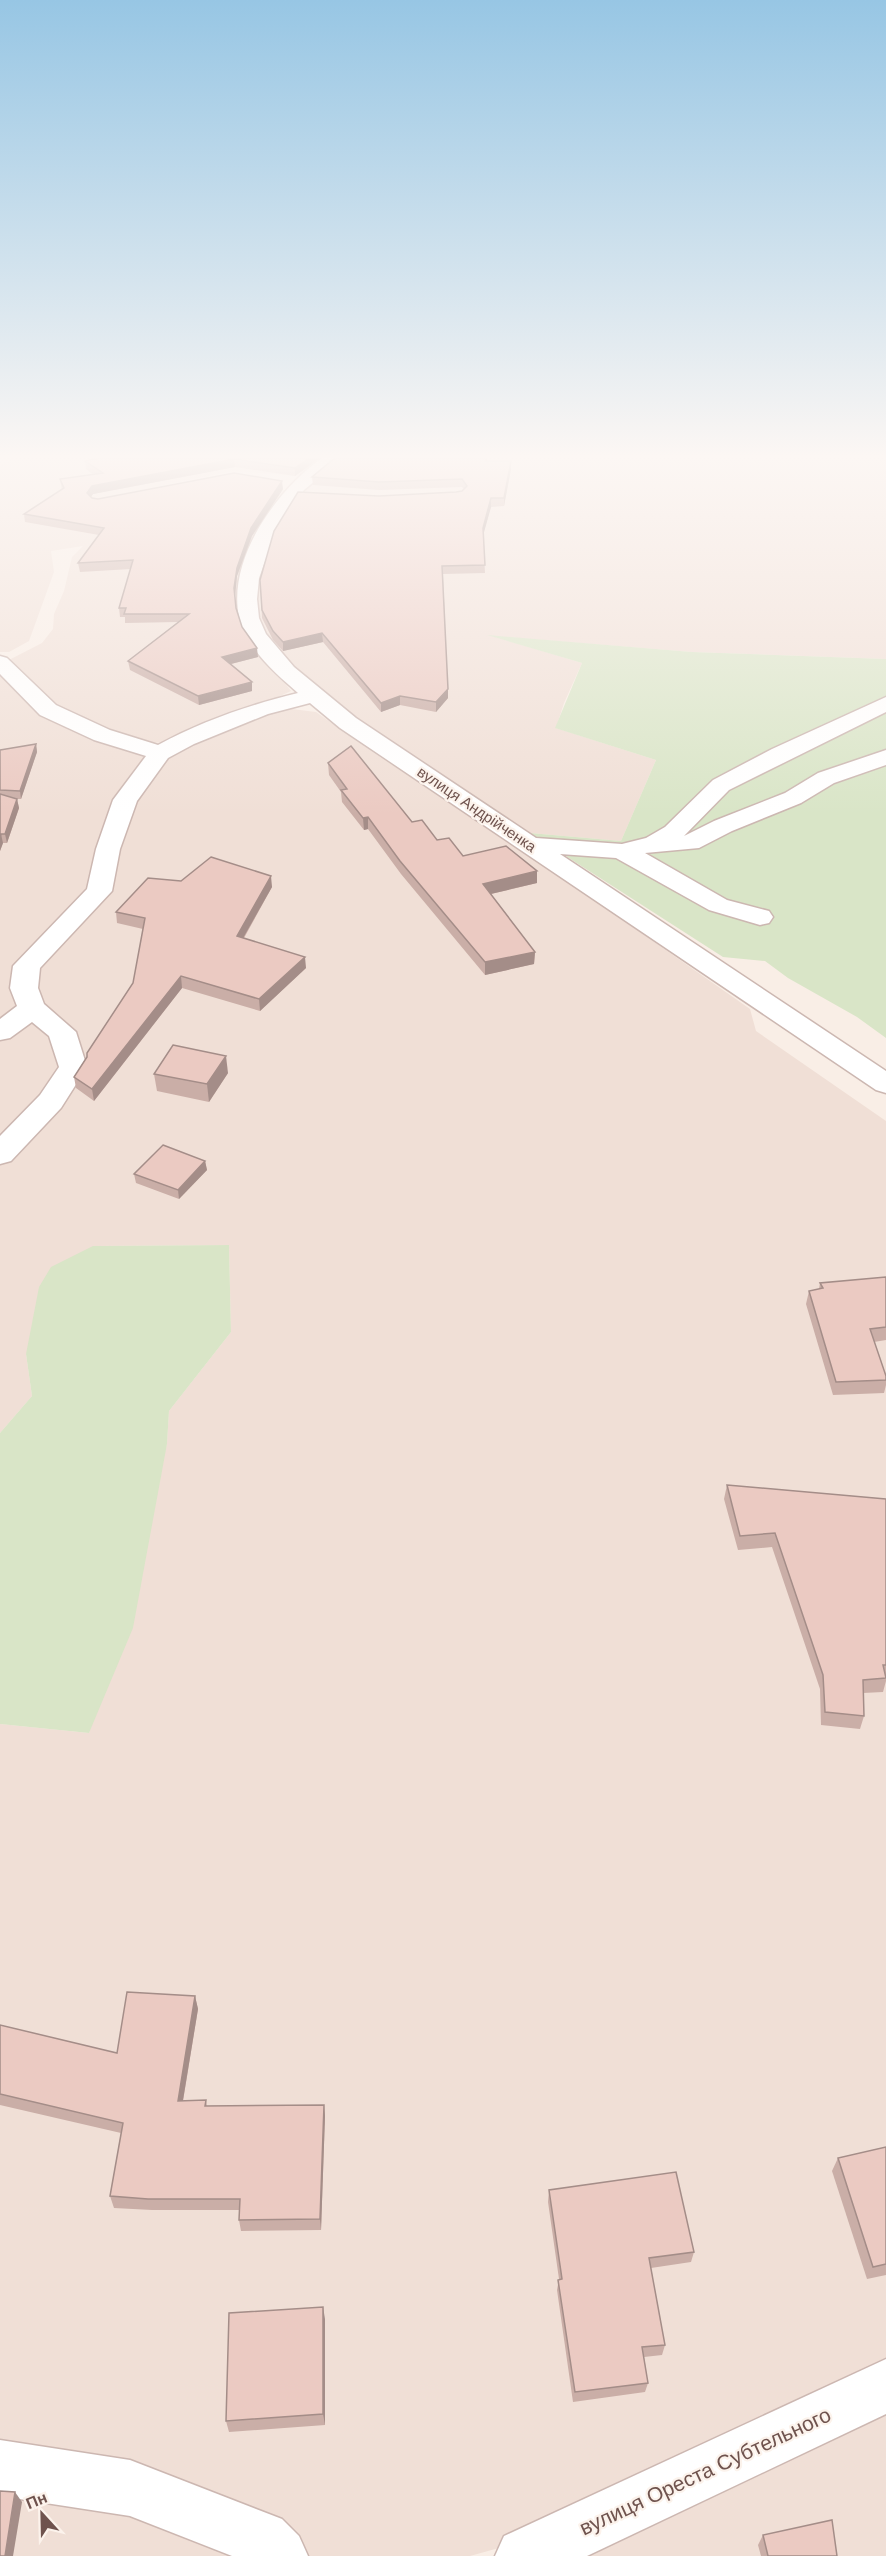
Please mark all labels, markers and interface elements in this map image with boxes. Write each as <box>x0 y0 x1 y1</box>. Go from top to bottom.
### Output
street label: вулиця Андрійченка <box>414 763 540 855</box>
street label: вулиця Ореста Субтельного <box>576 2403 834 2539</box>
north arrow <box>12 2484 72 2544</box>
text: Пн <box>24 2489 50 2512</box>

